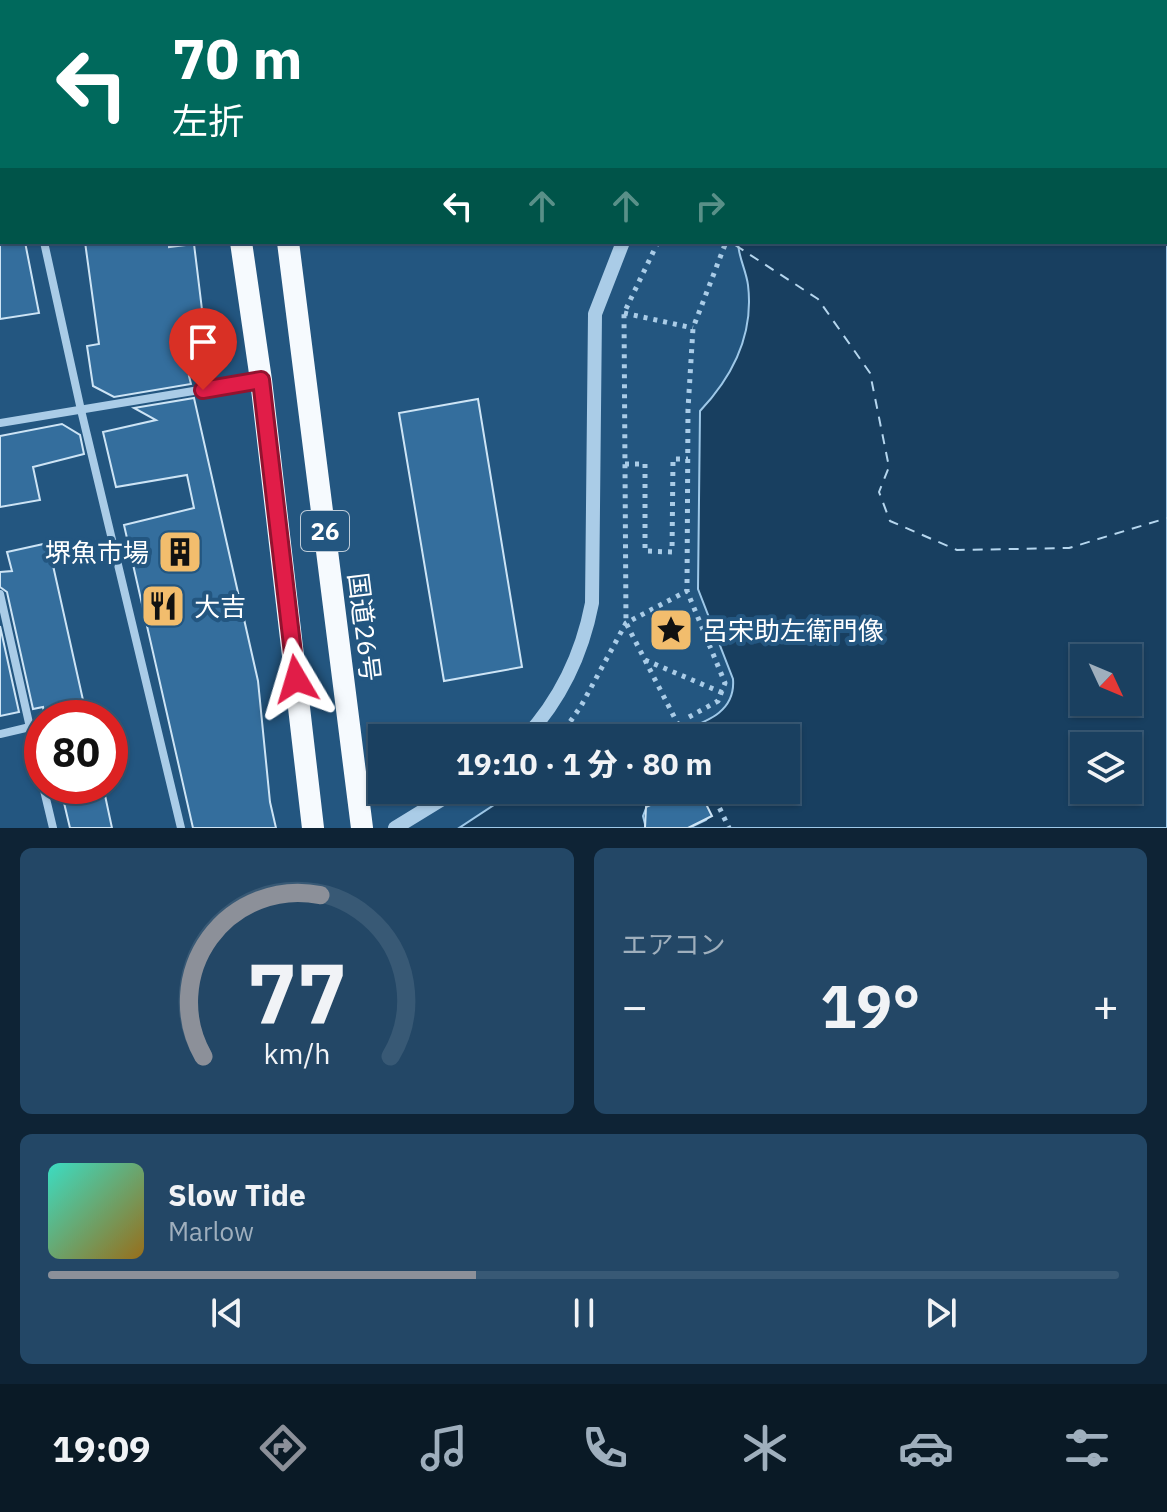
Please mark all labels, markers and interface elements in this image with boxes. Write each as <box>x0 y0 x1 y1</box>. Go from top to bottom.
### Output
text: 70 m <box>172 22 302 94</box>
icon: left <box>40 32 144 136</box>
text: 左折 <box>172 97 244 144</box>
icon: left <box>436 184 480 228</box>
icon: ahead <box>520 184 564 228</box>
icon: ahead <box>604 184 648 228</box>
icon: right <box>688 184 732 228</box>
pin <box>169 308 237 390</box>
icon: arrive <box>181 320 225 364</box>
road number: 26 <box>301 511 349 551</box>
building icon: 堺魚市場 <box>156 528 204 576</box>
place label: 堺魚市場 <box>45 535 149 569</box>
street label: 国道26号 <box>341 571 389 683</box>
restaurant icon: 大吉 <box>139 582 187 630</box>
place label: 大吉 <box>194 589 246 623</box>
place icon: 呂宋助左衛門像 <box>647 606 695 654</box>
place label: 呂宋助左衛門像 <box>702 613 884 647</box>
position arrow <box>254 637 338 721</box>
north arrow <box>1070 644 1142 716</box>
map controls <box>1070 644 1142 804</box>
speed limit sign: 80 <box>24 700 128 804</box>
button: layers <box>1070 732 1142 804</box>
text: 19:10 · 1 分 · 80 m <box>456 744 712 783</box>
text: エアコン <box>622 927 726 961</box>
text: 77 <box>247 938 347 1046</box>
text: 19° <box>820 966 920 1045</box>
text: − <box>622 977 648 1034</box>
text: + <box>1093 977 1119 1034</box>
text: km/h <box>263 1035 330 1072</box>
text: Slow Tide <box>168 1175 306 1214</box>
text: Marlow <box>168 1214 254 1248</box>
icon: previous <box>205 1291 249 1335</box>
icon: pause <box>562 1291 606 1335</box>
icon: next <box>919 1291 963 1335</box>
icon: directions <box>255 1420 311 1476</box>
icon: music <box>416 1420 472 1476</box>
icon: phone <box>577 1420 633 1476</box>
icon: climate <box>737 1420 793 1476</box>
icon: car <box>898 1420 954 1476</box>
icon: filters <box>1059 1420 1115 1476</box>
text: 19:09 <box>52 1425 151 1472</box>

